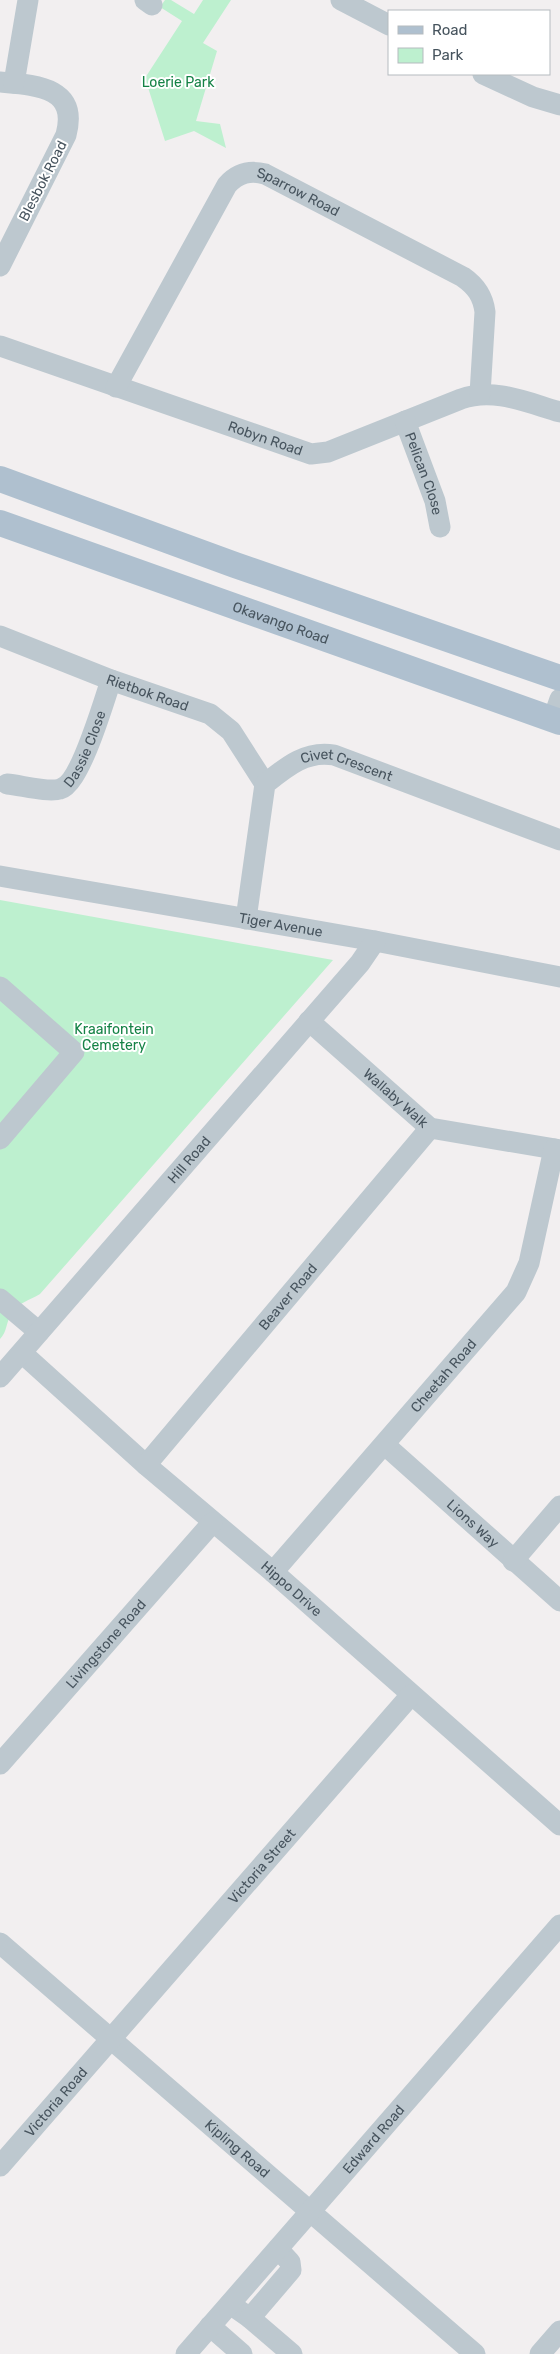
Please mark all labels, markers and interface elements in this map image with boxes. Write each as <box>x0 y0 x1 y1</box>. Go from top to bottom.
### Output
legend <box>388 10 550 75</box>
text: Road <box>432 21 468 39</box>
text: Park <box>432 46 463 64</box>
park label: Loerie Park <box>142 74 215 91</box>
street label: Blesbok Road <box>15 138 71 224</box>
street label: Sparrow Road <box>256 164 343 220</box>
street label: Robyn Road <box>226 417 305 459</box>
street label: Pelican Close <box>401 430 446 516</box>
street label: Okavango Road <box>230 598 331 648</box>
street label: Rietbok Road <box>104 671 191 715</box>
street label: Dassie Close <box>60 708 109 791</box>
street label: Civet Crescent <box>298 746 396 785</box>
street label: Tiger Avenue <box>238 909 324 940</box>
park label: Kraaifontein Cemetery <box>74 1021 154 1054</box>
street label: Wallaby Walk <box>360 1065 432 1132</box>
street label: Hill Road <box>164 1133 214 1187</box>
street label: Beaver Road <box>255 1260 321 1334</box>
street label: Cheetah Road <box>407 1335 480 1416</box>
street label: Lions Way <box>443 1496 503 1551</box>
street label: Hippo Drive <box>258 1557 326 1620</box>
street label: Livingstone Road <box>62 1596 149 1692</box>
street label: Victoria Street <box>224 1825 299 1907</box>
street label: Victoria Road <box>21 2064 91 2140</box>
street label: Edward Road <box>339 2101 408 2177</box>
street label: Kipling Road <box>201 2116 273 2181</box>

